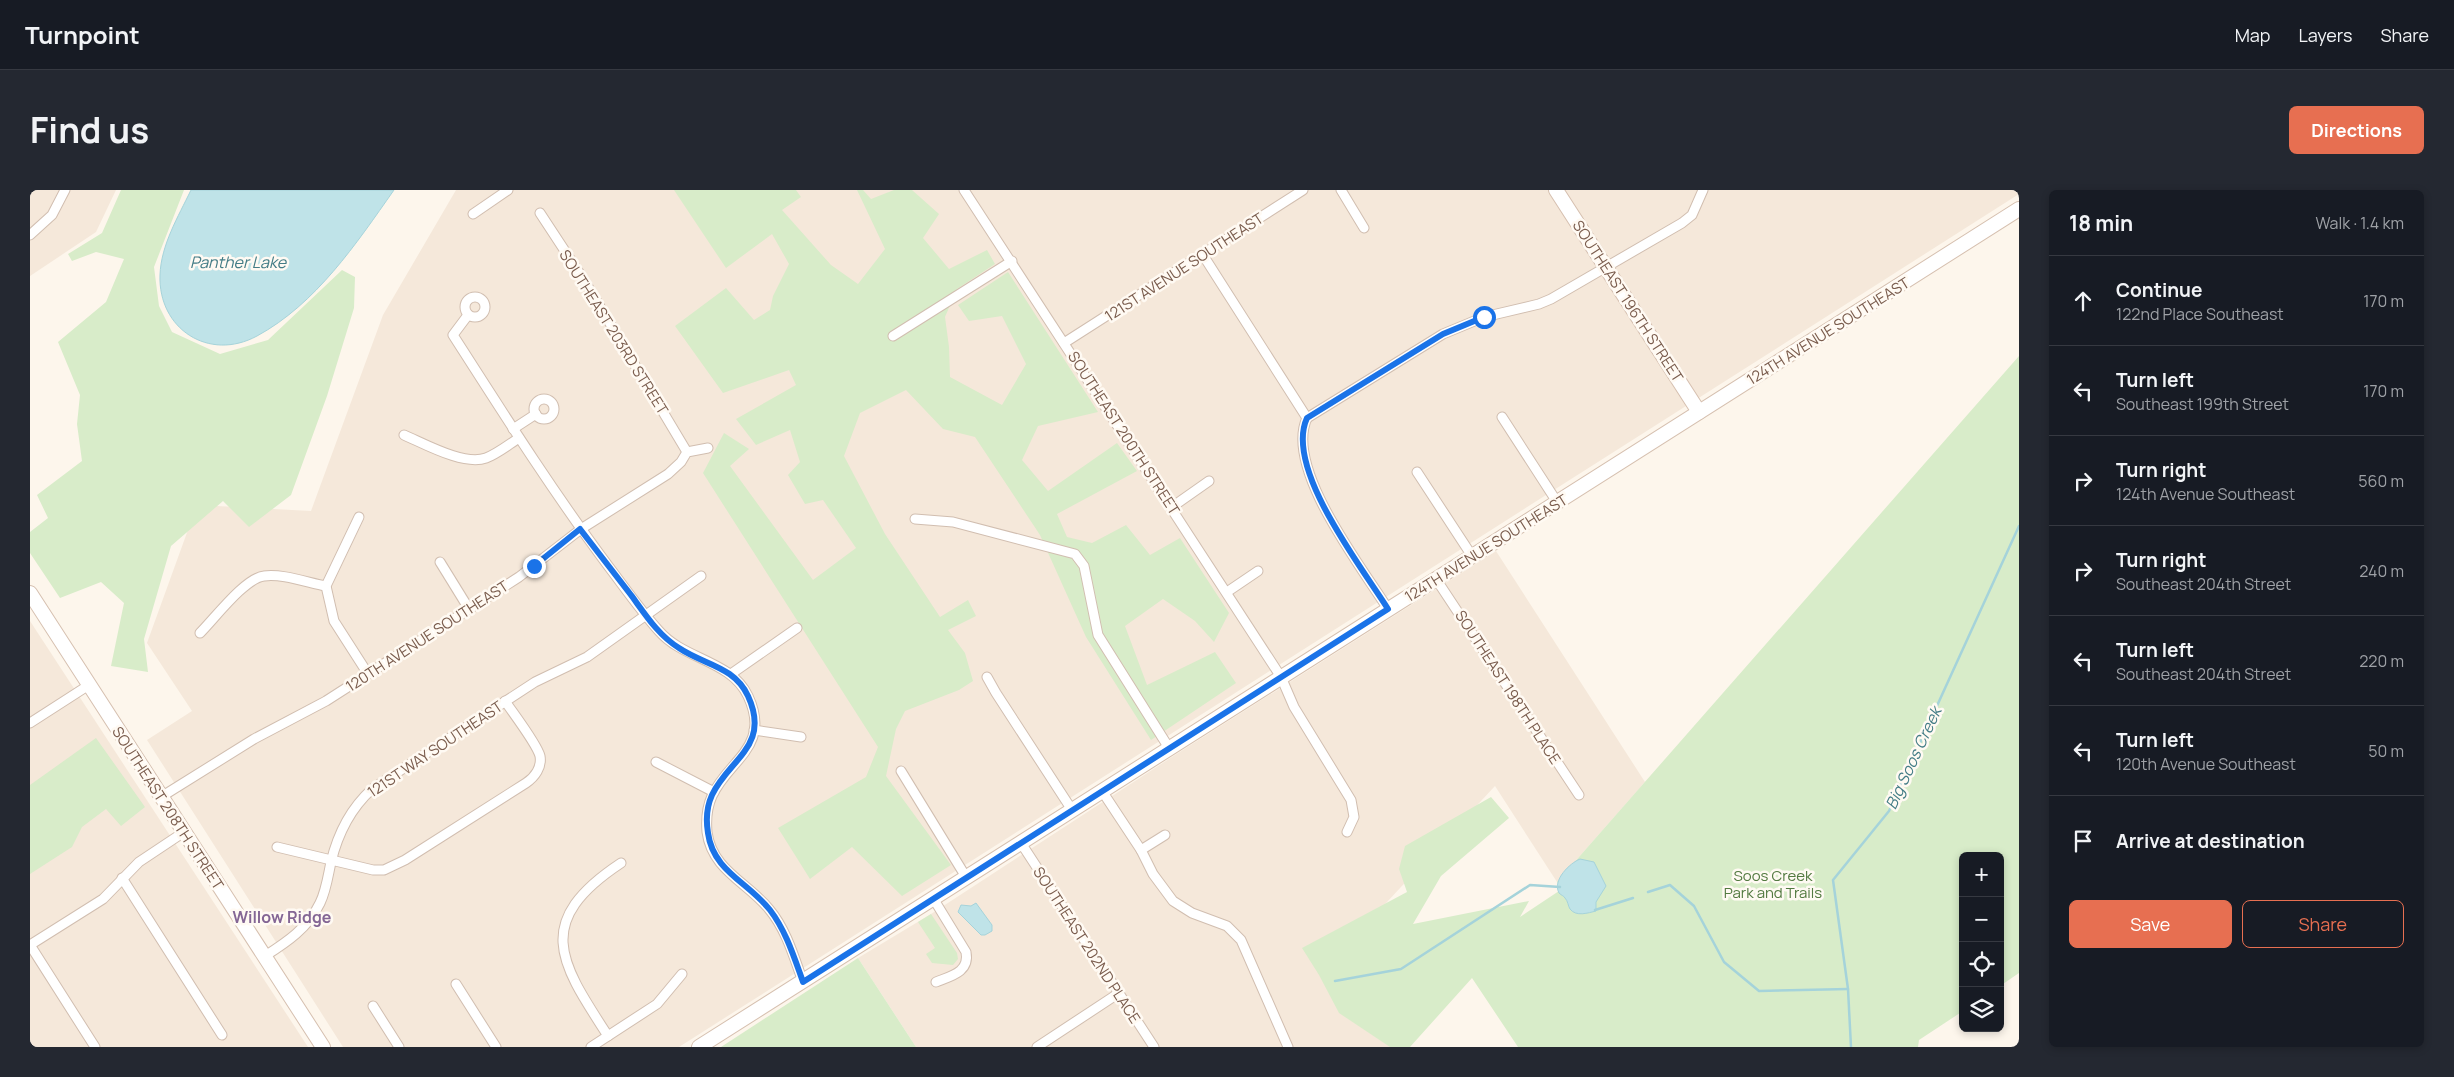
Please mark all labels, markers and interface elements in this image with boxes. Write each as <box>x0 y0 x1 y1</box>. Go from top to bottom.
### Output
text: Turnpoint <box>25 18 140 51</box>
text: Map <box>2235 23 2270 47</box>
text: Layers <box>2298 23 2352 47</box>
text: Share <box>2380 23 2429 47</box>
text: Find us <box>30 106 149 154</box>
button: Directions <box>2289 106 2424 154</box>
street label: 121ST AVENUE SOUTHEAST <box>1101 208 1267 326</box>
text: 18 min <box>2069 209 2133 237</box>
text: Walk · 1.4 km <box>2315 212 2404 234</box>
street label: SOUTHEAST 196TH STREET <box>1568 216 1688 386</box>
street label: SOUTHEAST 203RD STREET <box>555 246 673 418</box>
water label: Panther Lake <box>190 251 288 273</box>
street label: 124TH AVENUE SOUTHEAST <box>1743 272 1914 390</box>
text: Continue <box>2116 277 2202 303</box>
icon: ahead <box>2069 287 2097 315</box>
text: 170 m <box>2363 290 2404 312</box>
text: 122nd Place Southeast <box>2116 303 2284 325</box>
route start <box>1473 306 1496 329</box>
street label: SOUTHEAST 200TH STREET <box>1063 347 1185 519</box>
text: Turn left <box>2116 367 2194 393</box>
icon: left <box>2069 377 2097 405</box>
text: 170 m <box>2363 380 2404 402</box>
text: Southeast 199th Street <box>2116 393 2289 415</box>
text: Turn right <box>2116 457 2206 483</box>
icon: right <box>2069 467 2097 495</box>
text: 560 m <box>2358 470 2404 492</box>
text: 124th Avenue Southeast <box>2116 483 2295 505</box>
street label: 124TH AVENUE SOUTHEAST <box>1401 489 1572 607</box>
text: Turn right <box>2116 547 2206 573</box>
route end <box>523 555 546 578</box>
icon: right <box>2069 557 2097 585</box>
text: 240 m <box>2359 560 2404 582</box>
text: Southeast 204th Street <box>2116 573 2291 595</box>
street label: 120TH AVENUE SOUTHEAST <box>342 575 512 697</box>
street label: SOUTHEAST 198TH PLACE <box>1450 606 1566 768</box>
text: Turn left <box>2116 637 2194 663</box>
icon: left <box>2069 647 2097 675</box>
text: 220 m <box>2359 650 2404 672</box>
text: Southeast 204th Street <box>2116 663 2291 685</box>
street label: 121ST WAY SOUTHEAST <box>363 696 507 802</box>
water label: Big Soos Creek <box>1880 702 1947 813</box>
street label: SOUTHEAST 208TH STREET <box>107 722 229 894</box>
text: Turn left <box>2116 727 2194 753</box>
icon: left <box>2069 737 2097 765</box>
text: 50 m <box>2368 740 2404 762</box>
text: 120th Avenue Southeast <box>2116 753 2296 775</box>
icon: arrive <box>2069 827 2097 855</box>
text: Arrive at destination <box>2116 828 2305 854</box>
map controls <box>1959 852 2004 1032</box>
button: + <box>1959 852 2004 897</box>
street label: SOUTHEAST 202ND PLACE <box>1028 862 1146 1028</box>
park label: Soos Creek Park and Trails <box>1724 865 1822 903</box>
button: − <box>1959 897 2004 942</box>
button: Save <box>2069 900 2232 948</box>
button: Share <box>2242 900 2404 948</box>
district label: Willow Ridge <box>233 906 332 928</box>
button: locate <box>1959 942 2004 987</box>
button: layers <box>1959 987 2004 1032</box>

